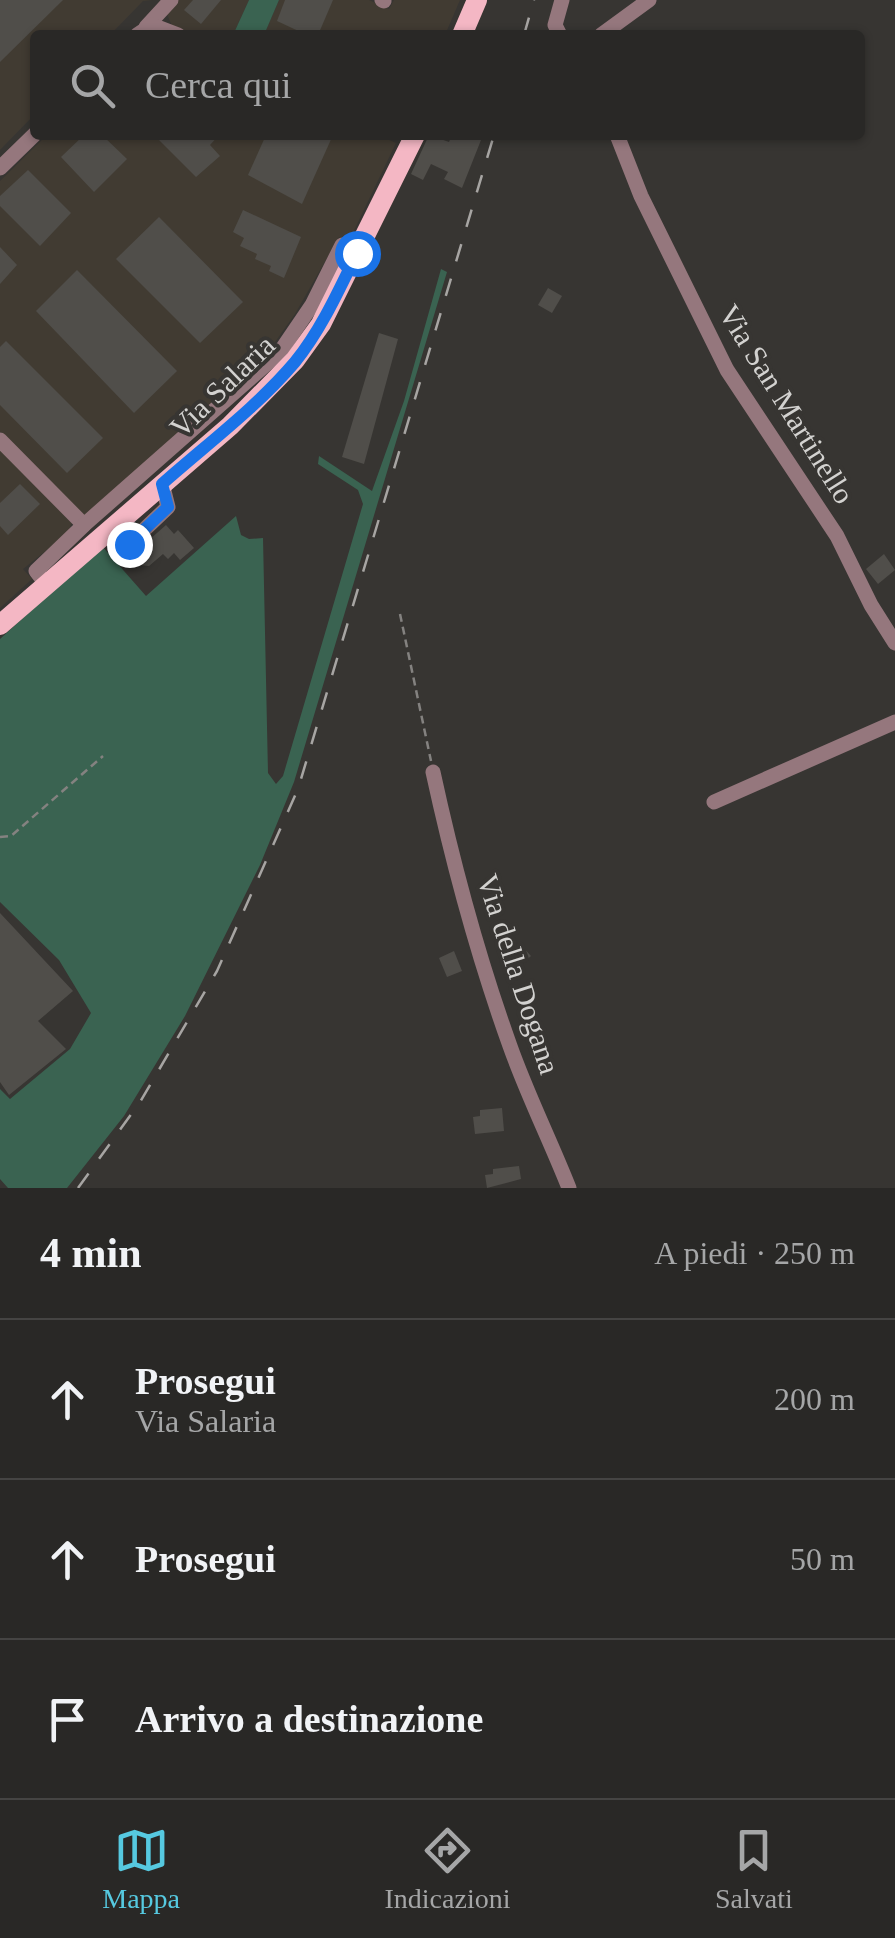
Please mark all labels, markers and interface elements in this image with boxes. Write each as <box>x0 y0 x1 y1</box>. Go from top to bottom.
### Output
search box <box>30 30 865 140</box>
icon: search <box>65 58 120 113</box>
text: Cerca qui <box>145 64 292 106</box>
route start <box>335 231 381 277</box>
street label: Via San Martinello <box>713 299 861 509</box>
street label: Via Salaria <box>163 328 281 444</box>
route end <box>107 522 153 568</box>
street label: Via della Dogana <box>471 870 567 1078</box>
text: 4 min <box>40 1230 142 1276</box>
text: A piedi · 250 m <box>654 1235 855 1271</box>
text: Prosegui <box>135 1360 276 1402</box>
icon: ahead <box>40 1372 95 1427</box>
text: 200 m <box>774 1381 855 1417</box>
text: Via Salaria <box>135 1403 276 1439</box>
icon: ahead <box>40 1532 95 1587</box>
text: Prosegui <box>135 1538 276 1580</box>
text: 50 m <box>790 1541 855 1577</box>
icon: arrive <box>40 1692 95 1747</box>
text: Arrivo a destinazione <box>135 1698 483 1740</box>
tab: Mappa <box>102 1823 180 1915</box>
tab: Indicazioni <box>385 1823 510 1915</box>
tab: Salvati <box>715 1823 793 1915</box>

